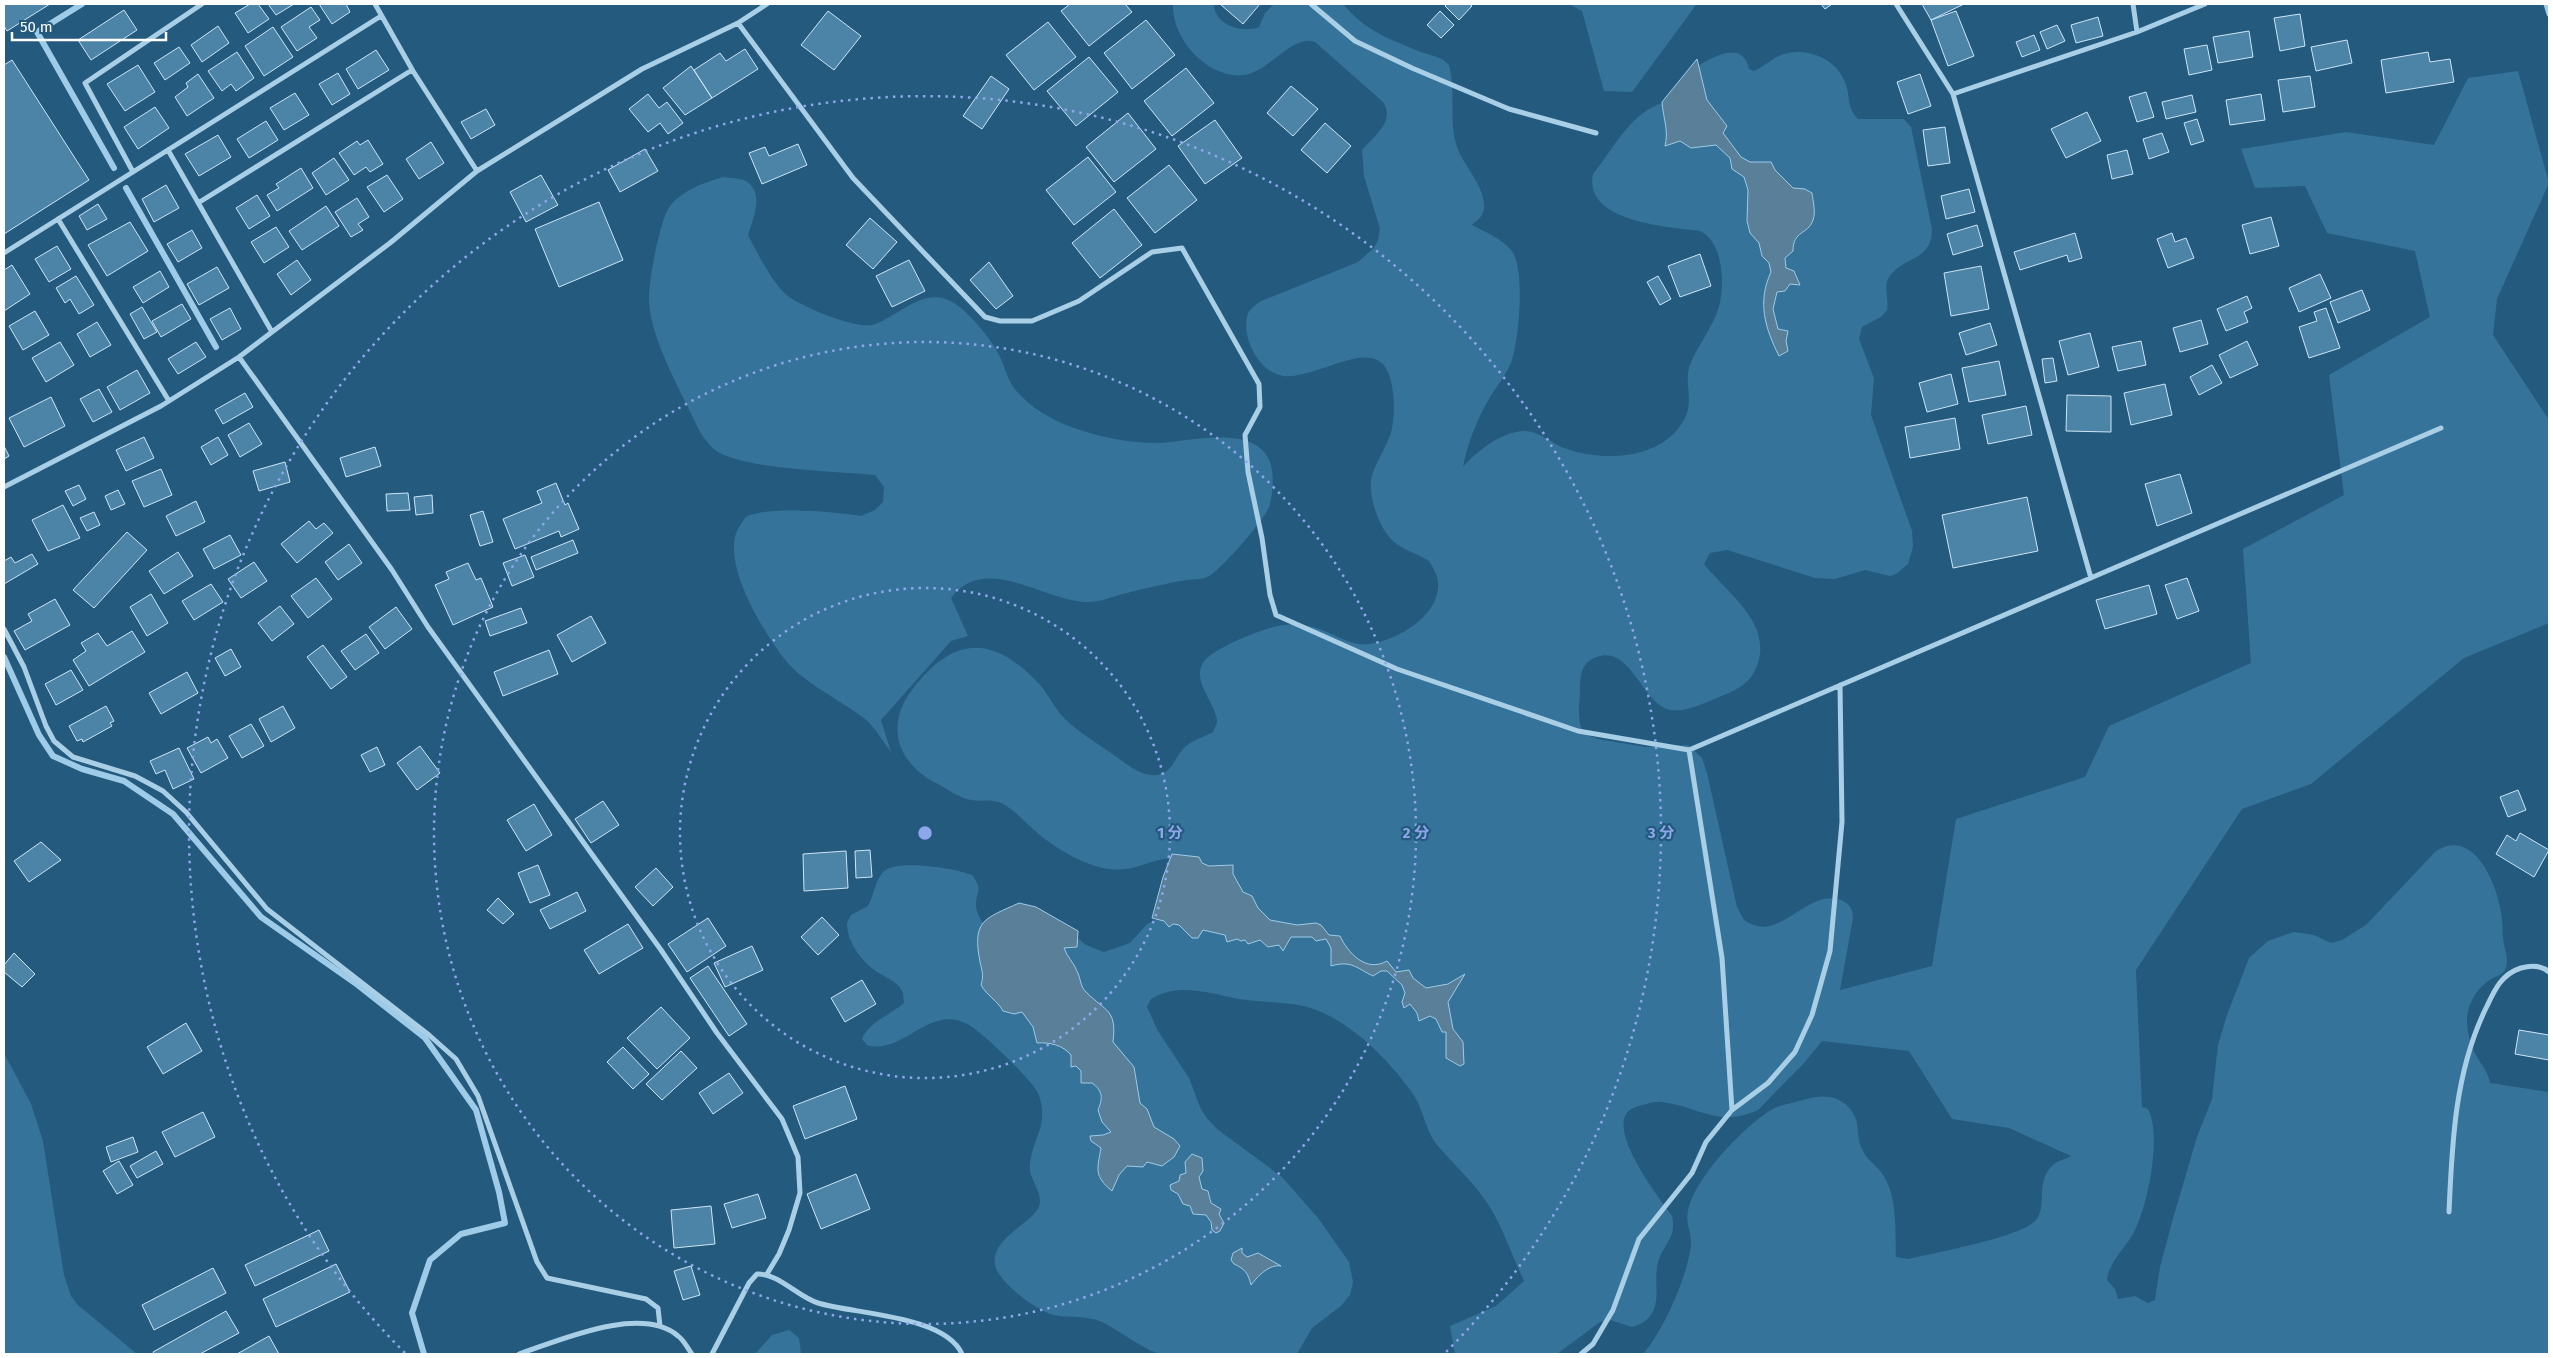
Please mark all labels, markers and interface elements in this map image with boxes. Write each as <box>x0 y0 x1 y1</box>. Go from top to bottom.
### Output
scale bar <box>12 10 166 42</box>
text: 50 m <box>20 18 53 36</box>
centre of rings <box>916 824 934 842</box>
text: 1 分 <box>1157 824 1183 842</box>
text: 2 分 <box>1403 824 1429 842</box>
text: 3 分 <box>1647 824 1674 842</box>

